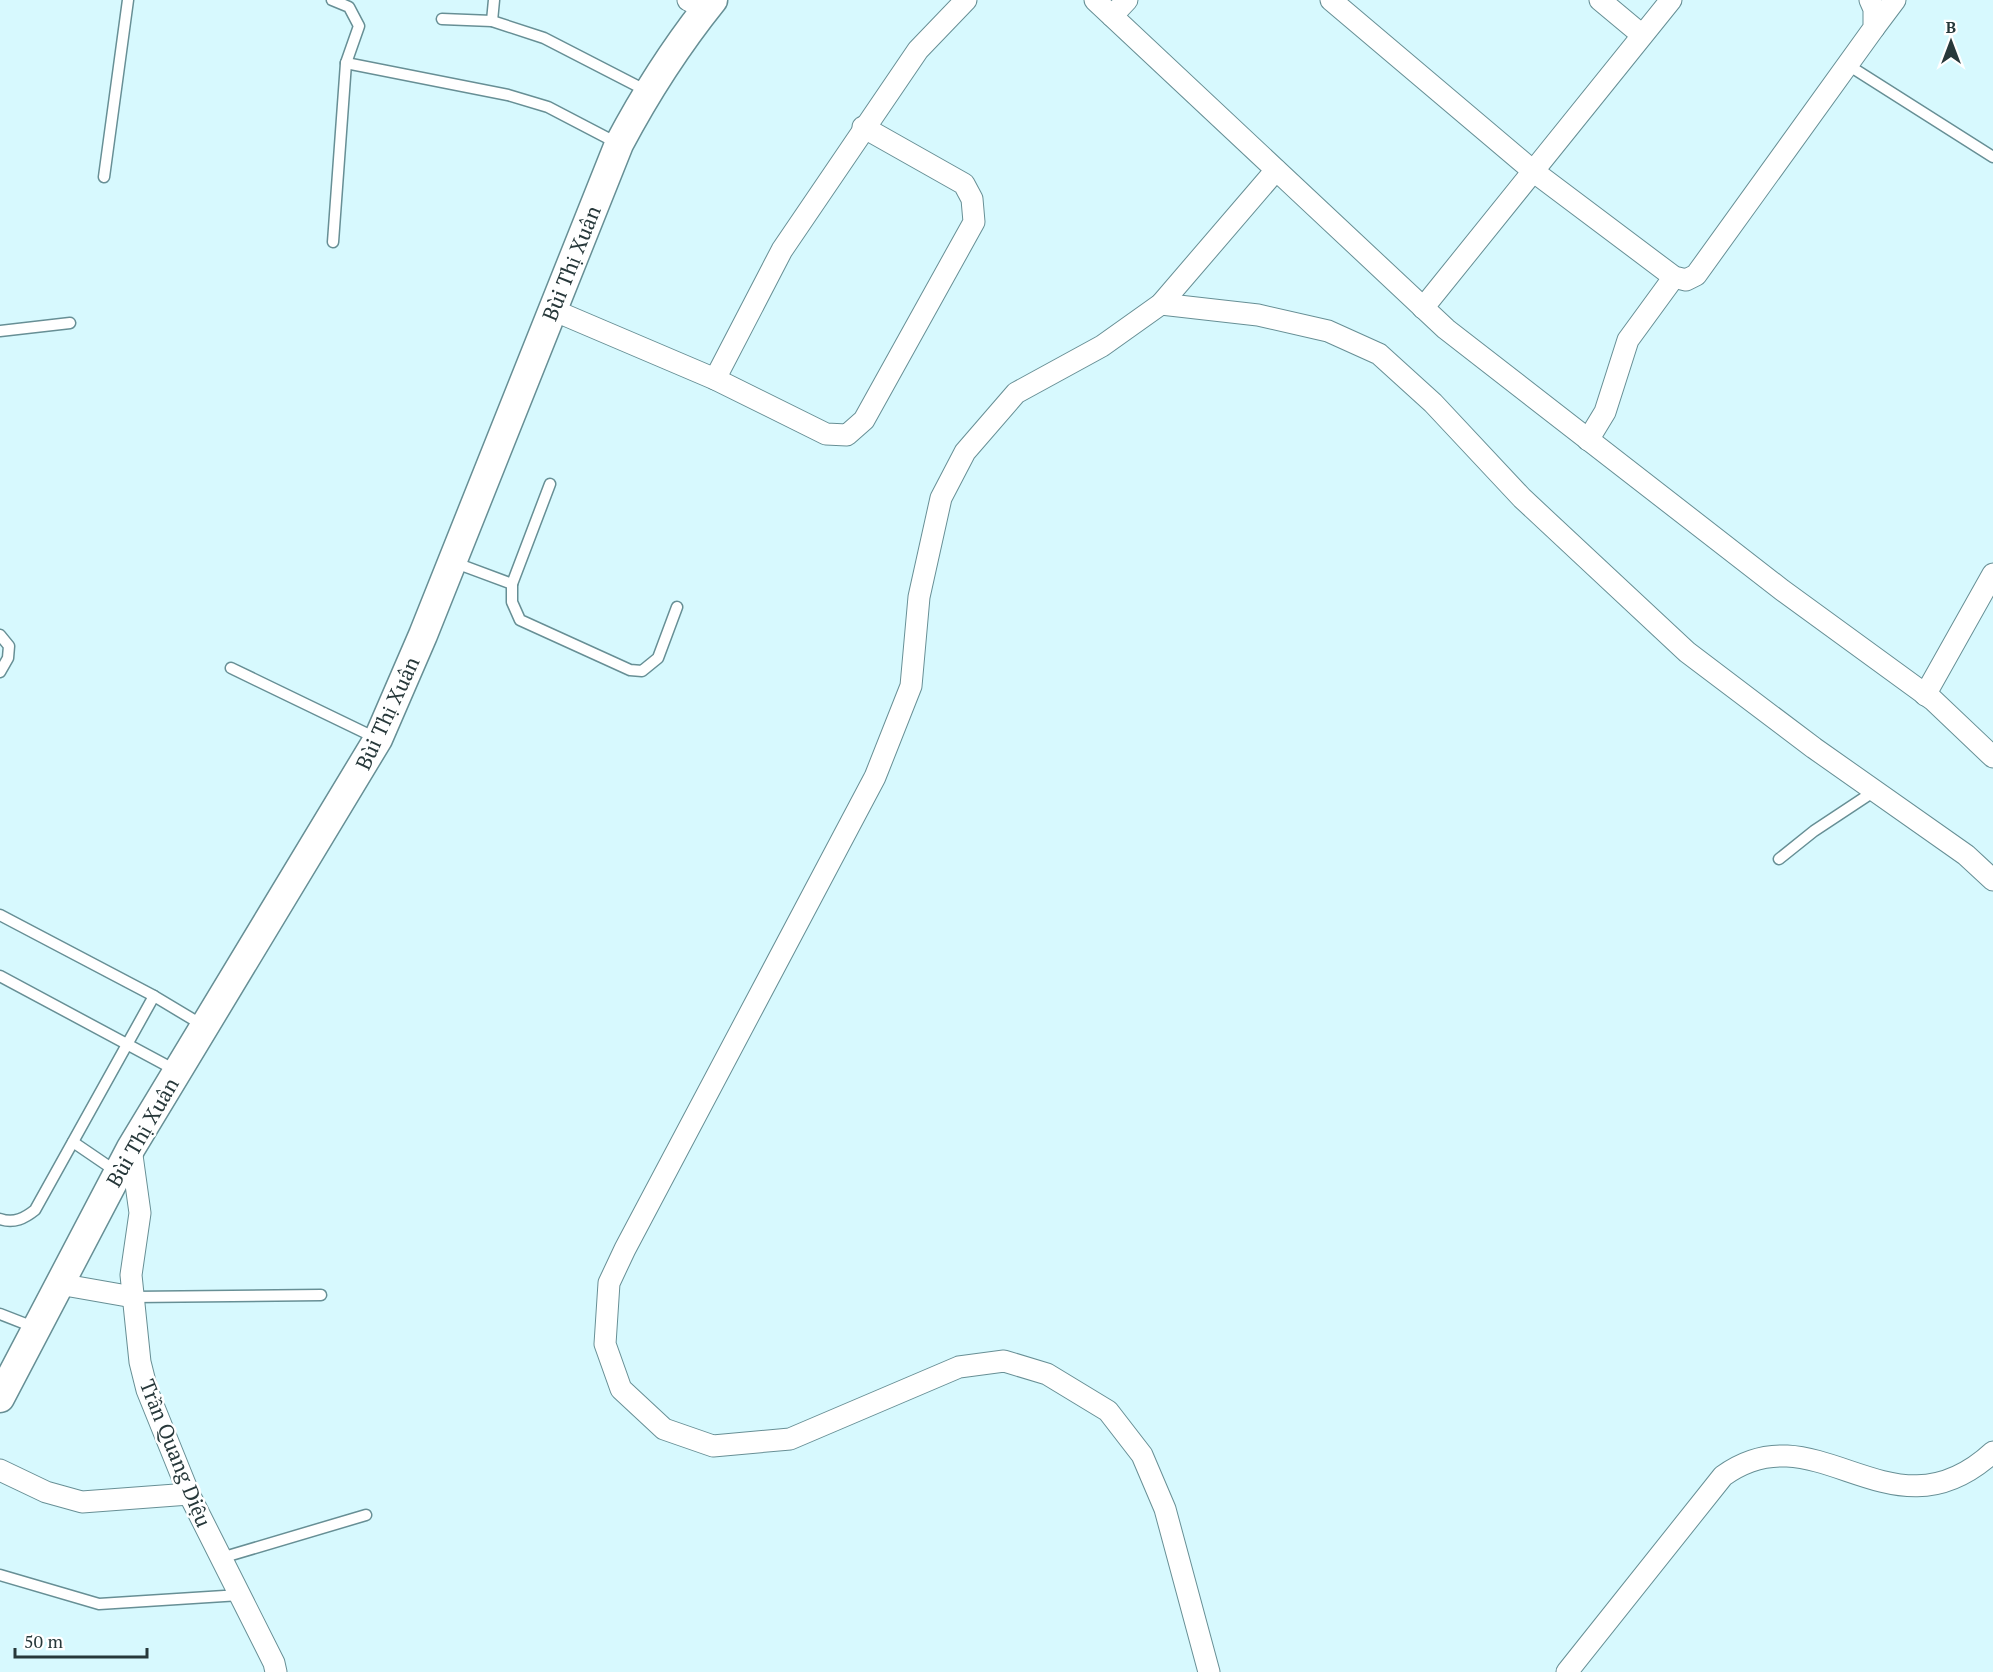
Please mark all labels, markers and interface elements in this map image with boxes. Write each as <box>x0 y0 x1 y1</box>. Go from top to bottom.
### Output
north arrow <box>1921 12 1981 72</box>
text: B <box>1946 16 1956 38</box>
street label: Bùi Thị Xuân <box>535 201 607 325</box>
street label: Bùi Thị Xuân <box>349 651 426 774</box>
street label: Bùi Thị Xuân <box>99 1072 185 1192</box>
street label: Trần Quang Diệu <box>134 1375 218 1531</box>
scale bar <box>15 1621 147 1659</box>
text: 50 m <box>24 1629 64 1653</box>

